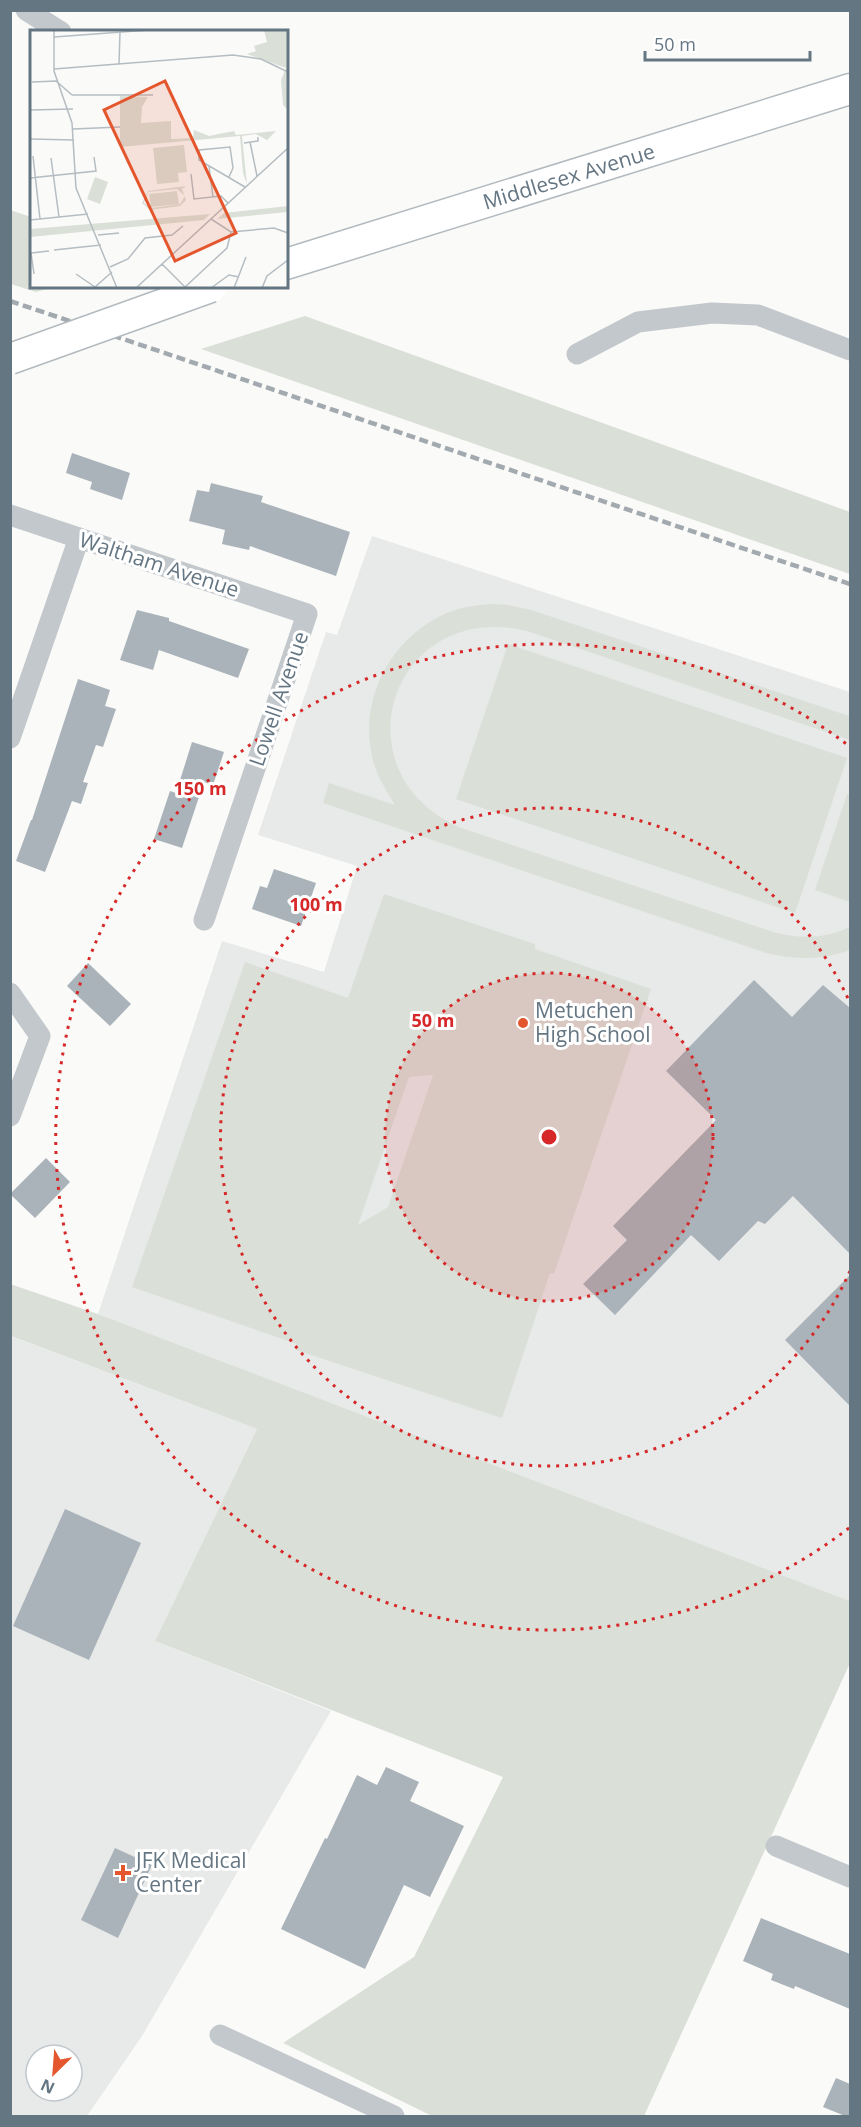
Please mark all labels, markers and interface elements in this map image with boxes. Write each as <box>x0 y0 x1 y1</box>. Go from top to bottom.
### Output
scale bar <box>645 24 810 62</box>
inset map <box>30 30 288 288</box>
text: 50 m <box>654 32 696 56</box>
street label: Middlesex Avenue <box>479 137 658 216</box>
street label: Waltham Avenue <box>76 525 243 603</box>
street label: Lowell Avenue <box>242 628 314 770</box>
text: 150 m <box>173 776 227 800</box>
text: 100 m <box>289 892 343 916</box>
place label: Metuchen High School <box>535 996 651 1048</box>
text: 50 m <box>412 1008 454 1032</box>
marker: Metuchen High School <box>516 1016 530 1030</box>
centre of rings <box>539 1127 559 1147</box>
place label: JFK Medical Center <box>134 1846 247 1898</box>
marker: JFK Medical Center <box>114 1864 132 1882</box>
north arrow <box>24 2043 84 2103</box>
text: N <box>37 2074 58 2099</box>

